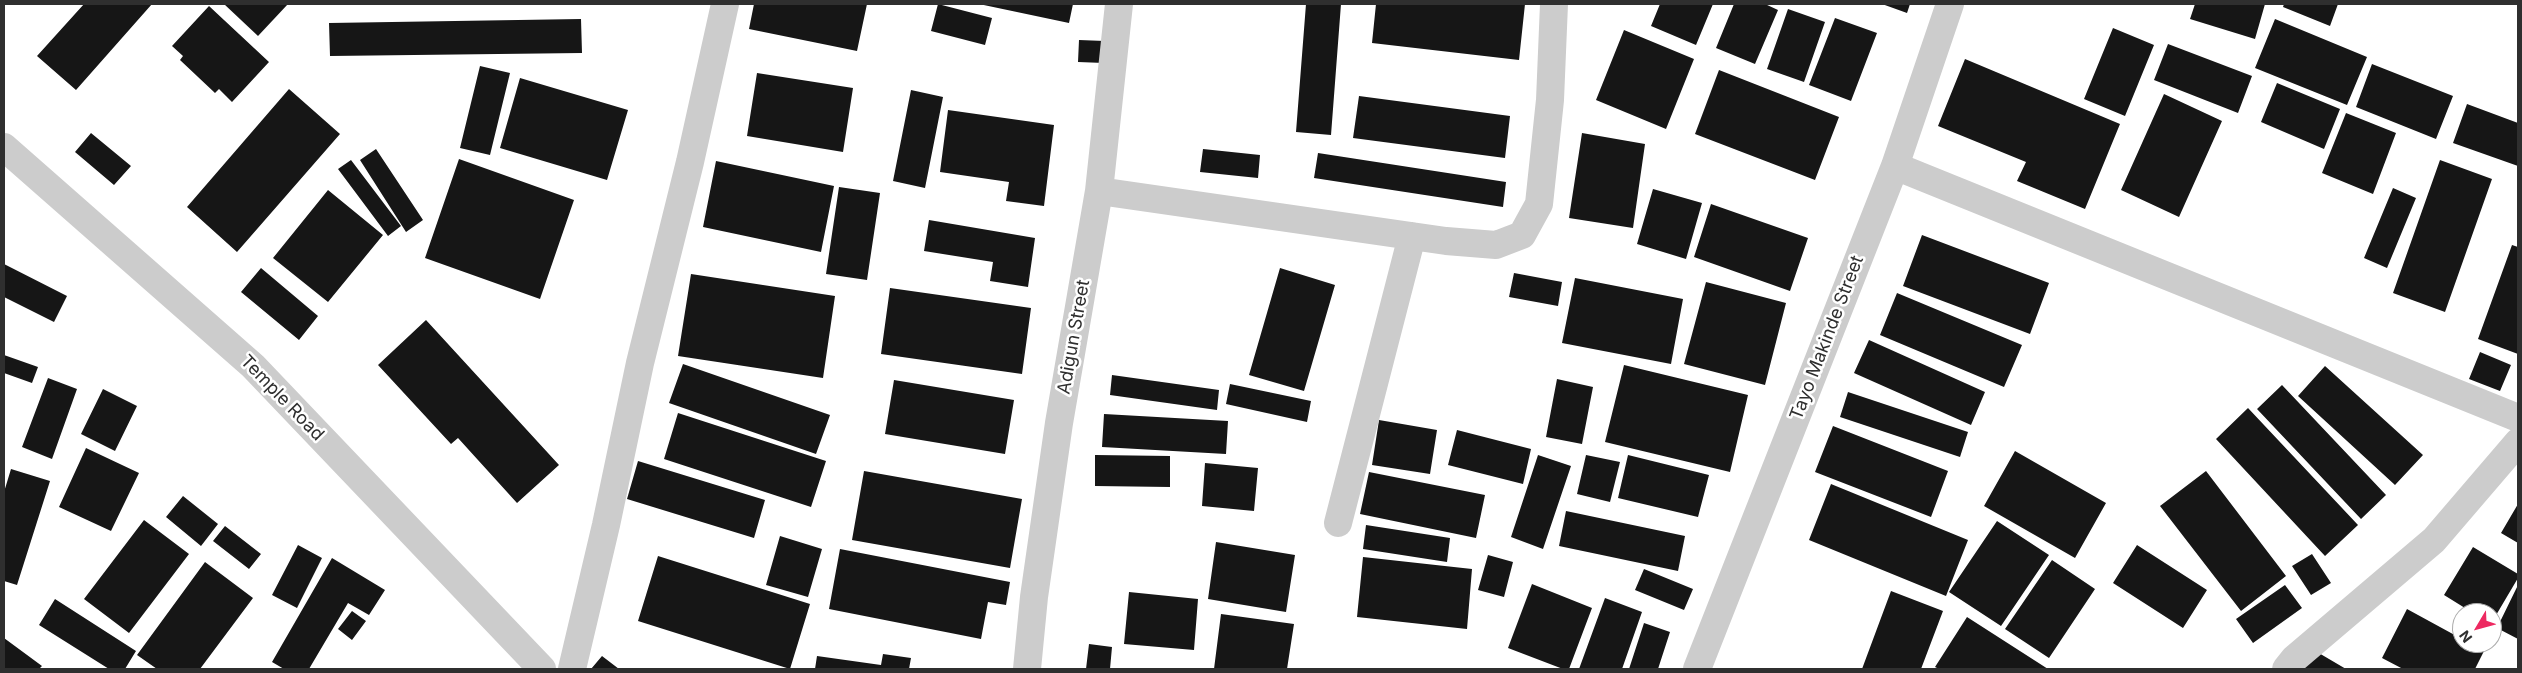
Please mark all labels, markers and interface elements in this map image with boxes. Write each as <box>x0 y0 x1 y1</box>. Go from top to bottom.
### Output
street label: Tayo Makinde Street <box>1786 253 1868 423</box>
street label: Adigun Street <box>1053 278 1095 396</box>
street label: Temple Road <box>236 351 328 445</box>
north arrow <box>2452 603 2502 653</box>
text: N <box>2455 627 2475 646</box>

